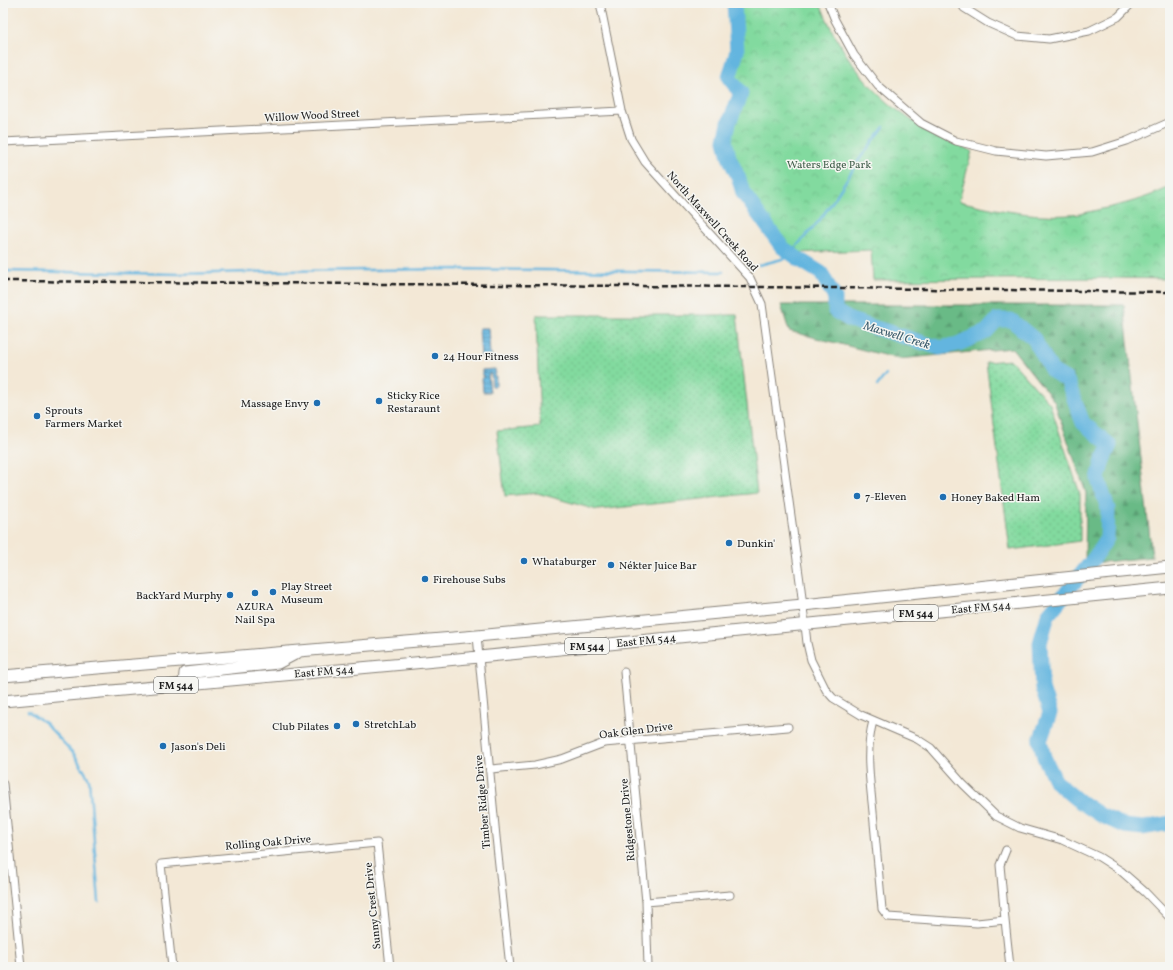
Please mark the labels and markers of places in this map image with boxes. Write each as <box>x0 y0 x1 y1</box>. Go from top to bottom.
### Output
place label: 24 Hour Fitness <box>443 350 519 365</box>
marker: 24 Hour Fitness <box>430 351 440 361</box>
place label: Sticky Rice Restaraunt <box>387 389 440 417</box>
marker: Sticky Rice Restaraunt <box>374 396 384 406</box>
place label: Massage Envy <box>241 397 309 412</box>
marker: Massage Envy <box>312 398 322 408</box>
place label: Sprouts Farmers Market <box>45 404 123 432</box>
marker: Sprouts Farmers Market <box>32 411 42 421</box>
place label: 7-Eleven <box>865 490 907 505</box>
marker: 7-Eleven <box>852 491 862 501</box>
place label: Honey Baked Ham <box>951 491 1040 506</box>
marker: Honey Baked Ham <box>938 492 948 502</box>
place label: Dunkin' <box>737 537 775 552</box>
marker: Dunkin' <box>724 538 734 548</box>
place label: Whataburger <box>532 555 597 570</box>
marker: Whataburger <box>519 556 529 566</box>
place label: Nékter Juice Bar <box>619 559 697 574</box>
marker: Nékter Juice Bar <box>606 560 616 570</box>
place label: Firehouse Subs <box>433 573 506 588</box>
marker: Firehouse Subs <box>420 574 430 584</box>
place label: Play Street Museum <box>281 580 333 608</box>
marker: Play Street Museum <box>268 587 278 597</box>
marker: AZURA Nail Spa <box>250 588 260 598</box>
place label: BackYard Murphy <box>136 589 222 604</box>
marker: BackYard Murphy <box>225 590 235 600</box>
place label: AZURA Nail Spa <box>235 600 276 628</box>
place label: StretchLab <box>364 718 416 733</box>
marker: StretchLab <box>351 719 361 729</box>
place label: Club Pilates <box>272 720 329 735</box>
marker: Club Pilates <box>332 721 342 731</box>
place label: Jason's Deli <box>171 740 226 755</box>
marker: Jason's Deli <box>158 741 168 751</box>

